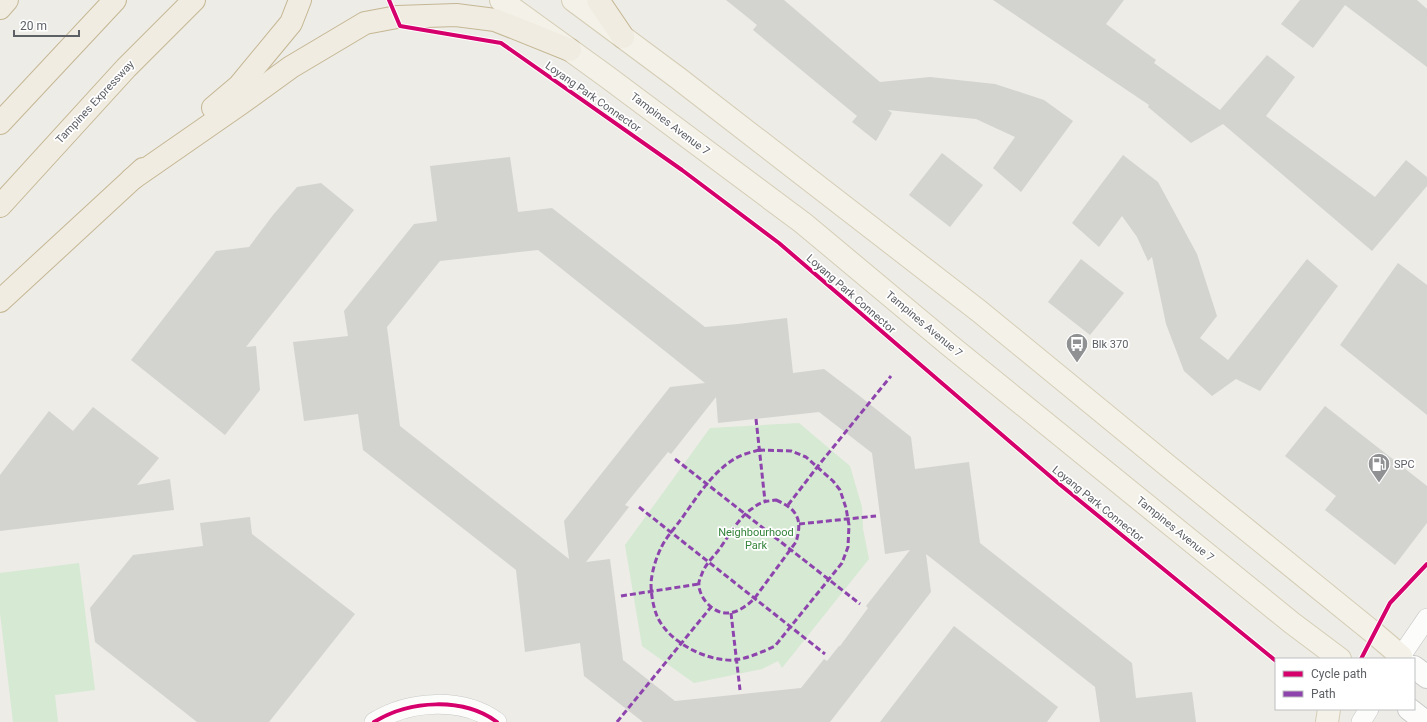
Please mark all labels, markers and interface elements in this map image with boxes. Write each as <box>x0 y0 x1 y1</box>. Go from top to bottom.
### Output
scale bar <box>14 12 79 38</box>
text: 20 m <box>20 19 47 33</box>
street label: Tampines Expressway <box>53 57 137 146</box>
street label: Loyang Park Connector <box>543 59 644 135</box>
street label: Tampines Avenue 7 <box>628 90 712 158</box>
street label: Loyang Park Connector <box>804 252 898 336</box>
street label: Tampines Avenue 7 <box>883 288 965 360</box>
bus stop icon: Blk 370 <box>1064 331 1090 364</box>
place label: Blk 370 <box>1092 338 1128 351</box>
fuel station icon: SPC <box>1366 451 1392 484</box>
place label: SPC <box>1394 458 1415 471</box>
street label: Loyang Park Connector <box>1050 463 1147 545</box>
street label: Tampines Avenue 7 <box>1134 494 1216 564</box>
park label: Neighbourhood Park <box>718 526 794 552</box>
legend <box>1275 658 1415 710</box>
text: Cycle path <box>1311 667 1367 681</box>
text: Path <box>1311 687 1336 701</box>

